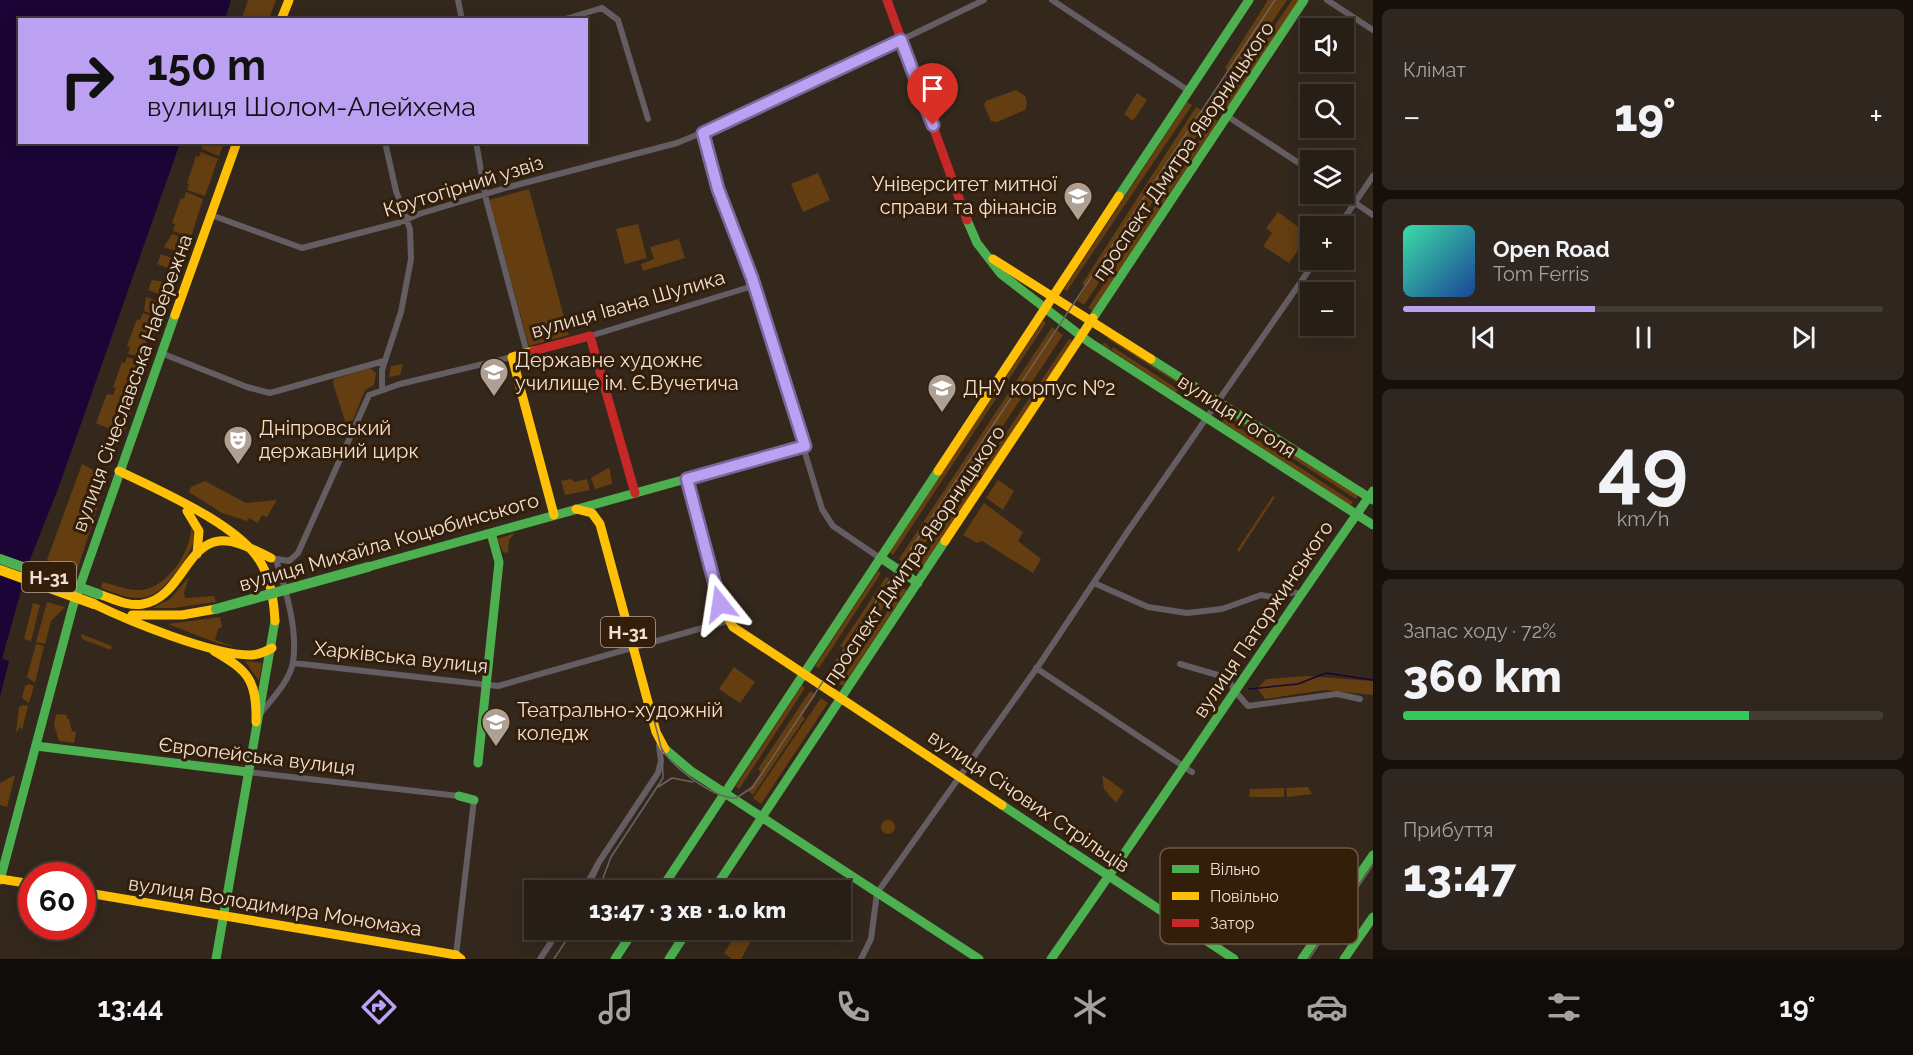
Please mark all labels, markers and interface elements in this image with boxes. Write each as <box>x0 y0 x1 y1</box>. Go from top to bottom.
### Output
street label: проспект Дмитра Яворницького <box>1087 17 1279 285</box>
map controls <box>1300 18 1354 336</box>
button: sound <box>1300 18 1354 72</box>
text: 150 m <box>147 41 266 90</box>
icon: right <box>48 42 126 120</box>
text: Клімат <box>1403 58 1466 82</box>
pin <box>907 63 958 125</box>
icon: arrive <box>916 72 949 105</box>
button: search <box>1300 84 1354 138</box>
text: 19° <box>1614 89 1676 142</box>
text: вулиця Шолом-Алейхема <box>147 91 476 122</box>
text: − <box>1403 97 1421 136</box>
text: + <box>1869 97 1883 136</box>
street label: Крутогірний узвіз <box>380 150 546 222</box>
button: layers <box>1300 150 1354 204</box>
place label: Університет митної справи та фінансів <box>872 172 1058 219</box>
school or university icon: Університет митної справи та фінансів <box>1062 180 1094 222</box>
button: + <box>1300 216 1354 270</box>
street label: вулиця Січеславська Набережна <box>67 231 197 535</box>
text: Open Road <box>1493 236 1610 262</box>
text: Tom Ferris <box>1493 262 1589 286</box>
street label: вулиця Івана Шулика <box>528 265 728 343</box>
button: − <box>1300 282 1354 336</box>
icon: previous <box>1467 321 1500 354</box>
icon: pause <box>1627 321 1660 354</box>
icon: next <box>1787 321 1820 354</box>
place label: Державне художнє училище ім. Є.Вучетича <box>515 348 739 395</box>
school or university icon: Державне художнє училище ім. Є.Вучетича <box>478 356 510 398</box>
street label: вулиця Гоголя <box>1174 369 1300 463</box>
school or university icon: ДНУ корпус №2 <box>926 372 958 414</box>
place label: ДНУ корпус №2 <box>963 376 1115 400</box>
place label: Дніпровський державний цирк <box>259 416 419 463</box>
street label: проспект Дмитра Яворницького <box>818 421 1010 689</box>
text: 49 <box>1598 422 1688 513</box>
theatre icon: Дніпровський державний цирк <box>222 424 254 466</box>
street label: вулиця Михайла Коцюбинського <box>236 488 542 596</box>
text: km/h <box>1617 507 1669 531</box>
street label: вулиця Паторжинського <box>1188 516 1338 722</box>
road number: Н-31 <box>22 562 76 592</box>
position arrow <box>688 572 752 636</box>
road number: Н-31 <box>601 617 655 647</box>
text: Запас ходу · 72% <box>1403 619 1556 643</box>
street label: Харківська вулиця <box>313 636 489 678</box>
text: 360 km <box>1403 650 1562 703</box>
place label: Театрально-художній коледж <box>517 698 723 745</box>
school or university icon: Театрально-художній коледж <box>480 706 512 748</box>
street label: вулиця Січових Стрільців <box>924 725 1134 877</box>
street label: Європейська вулиця <box>157 732 357 780</box>
text: Прибуття <box>1403 818 1493 842</box>
legend <box>1160 848 1358 944</box>
text: 13:47 <box>1403 849 1516 902</box>
text: Вільно <box>1210 860 1260 879</box>
speed limit sign: 60 <box>18 862 96 940</box>
street label: вулиця Володимира Мономаха <box>127 871 423 941</box>
text: Повільно <box>1210 887 1279 906</box>
text: 13:47 · 3 хв · 1.0 km <box>589 897 786 923</box>
text: Затор <box>1210 914 1254 933</box>
icon: directions <box>358 986 400 1028</box>
icon: music <box>595 986 637 1028</box>
icon: phone <box>832 986 874 1028</box>
icon: climate <box>1069 986 1111 1028</box>
icon: car <box>1306 986 1348 1028</box>
icon: filters <box>1543 986 1585 1028</box>
text: 13:44 <box>97 992 163 1023</box>
text: 19° <box>1779 992 1816 1023</box>

